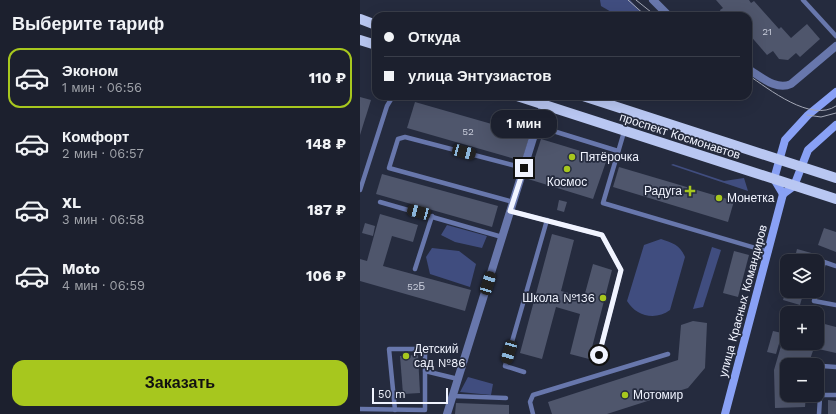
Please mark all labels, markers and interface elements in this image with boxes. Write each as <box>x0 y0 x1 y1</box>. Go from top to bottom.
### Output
text: Выберите тариф <box>12 13 164 34</box>
house number: 21 <box>762 26 772 37</box>
text: Откуда <box>408 28 460 46</box>
icon: car <box>14 60 50 96</box>
text: Эконом <box>62 62 118 80</box>
text: улица Энтузиастов <box>408 67 551 85</box>
text: 110 ₽ <box>309 69 346 87</box>
text: 1 мин · 06:56 <box>62 80 142 95</box>
callout: 1 мин <box>491 110 557 138</box>
street label: проспект Космонавтов <box>618 110 742 162</box>
text: 1 мин <box>507 116 541 131</box>
icon: car <box>14 126 50 162</box>
house number: 52 <box>462 126 474 137</box>
text: Комфорт <box>62 128 129 146</box>
text: 148 ₽ <box>306 135 346 153</box>
car <box>451 143 477 161</box>
text: 2 мин · 06:57 <box>62 146 144 161</box>
place label: Пятёрочка <box>580 150 639 164</box>
marker: Пятёрочка <box>567 152 577 162</box>
route end <box>515 159 533 177</box>
marker: Космос <box>562 164 572 174</box>
place label: Космос <box>547 175 587 189</box>
place label: Радуга <box>644 184 682 198</box>
marker: Радуга <box>685 186 695 196</box>
place label: Монетка <box>727 191 775 205</box>
icon: car <box>14 192 50 228</box>
marker: Монетка <box>714 193 724 203</box>
text: XL <box>62 194 81 212</box>
text: 187 ₽ <box>307 201 346 219</box>
car <box>406 203 432 221</box>
text: 3 мин · 06:58 <box>62 212 145 227</box>
street label: улица Красных Командиров <box>716 223 770 379</box>
map controls <box>780 254 824 402</box>
button: layers <box>780 254 824 298</box>
icon: car <box>14 258 50 294</box>
text: Moto <box>62 260 100 278</box>
text: 106 ₽ <box>306 267 346 285</box>
car <box>479 270 497 296</box>
text: 4 мин · 06:59 <box>62 278 145 293</box>
house number: 52Б <box>407 281 426 292</box>
place label: Школа №136 <box>522 291 595 305</box>
marker: Школа №136 <box>598 293 608 303</box>
button: + <box>780 306 824 350</box>
car <box>500 339 518 365</box>
place label: Детский сад №86 <box>414 342 466 370</box>
route start <box>590 346 608 364</box>
marker: Детский сад №86 <box>401 351 411 361</box>
button: − <box>780 358 824 402</box>
button: Заказать <box>12 360 348 406</box>
scale bar <box>372 386 448 405</box>
text: 50 m <box>378 388 405 401</box>
place label: Мотомир <box>633 388 684 402</box>
marker: Мотомир <box>620 390 630 400</box>

